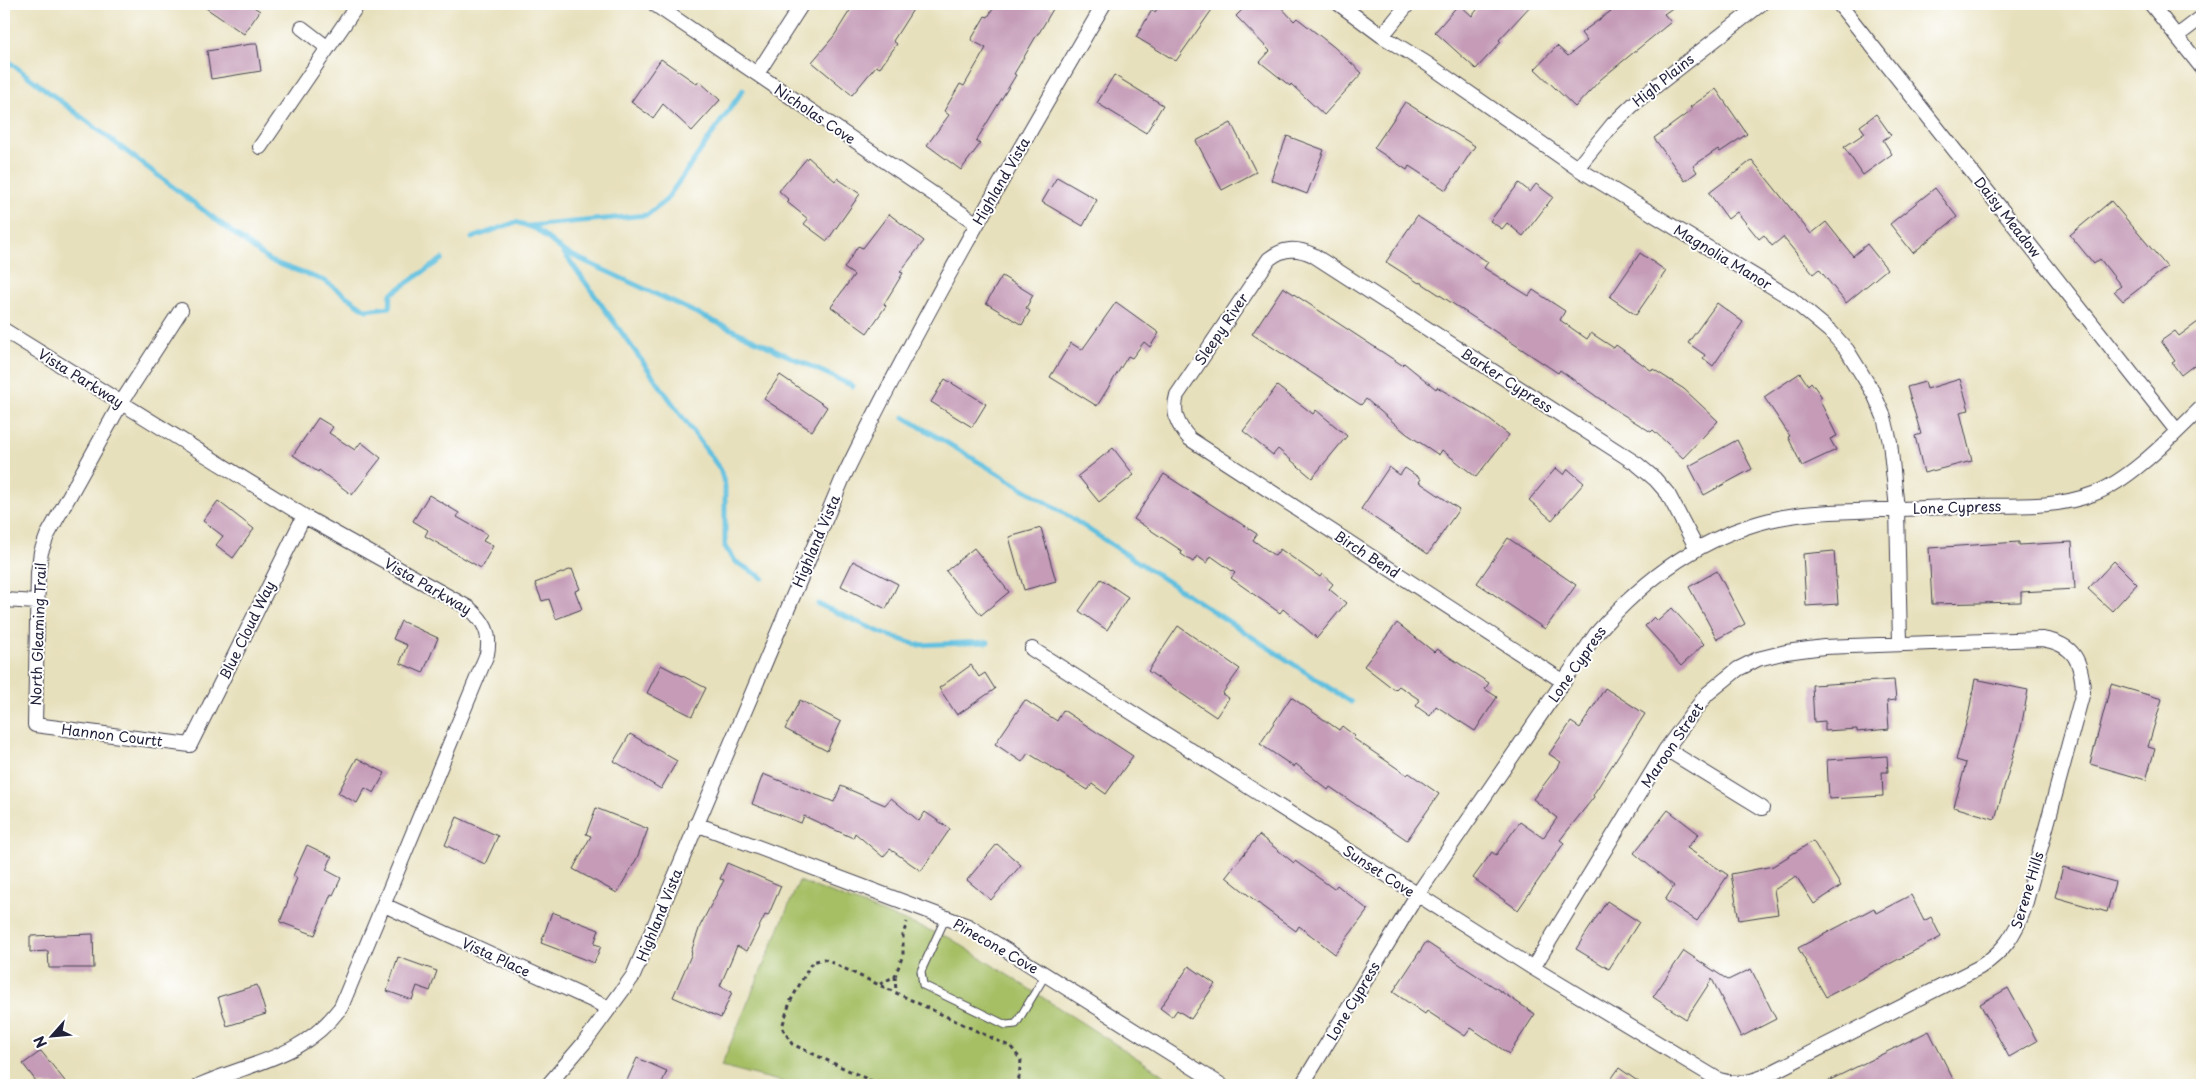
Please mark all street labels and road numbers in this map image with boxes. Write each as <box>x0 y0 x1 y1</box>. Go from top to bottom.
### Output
street label: High Plains <box>1628 49 1698 111</box>
street label: Nicholas Cove <box>770 79 860 149</box>
street label: Highland Vista <box>967 133 1035 229</box>
street label: Daisy Meadow <box>1970 172 2046 262</box>
street label: Magnolia Manor <box>1670 219 1776 295</box>
street label: Sleepy River <box>1189 288 1253 369</box>
street label: Barker Cypress <box>1457 342 1557 418</box>
street label: Vista Parkway <box>34 343 128 413</box>
street label: Highland Vista <box>787 491 845 590</box>
street label: Lone Cypress <box>1912 495 2002 519</box>
street label: Birch Bend <box>1330 525 1404 583</box>
street label: Vista Parkway <box>380 553 476 619</box>
street label: North Gleaming Trail <box>25 562 51 706</box>
street label: Blue Cloud Way <box>214 577 280 683</box>
street label: Lone Cypress <box>1543 621 1611 706</box>
street label: Maroon Street <box>1636 698 1708 792</box>
street label: Hannon Courtt <box>60 718 164 752</box>
street label: Sunset Cove <box>1339 840 1419 902</box>
street label: Serene Hills <box>2005 849 2049 931</box>
street label: Highland Vista <box>631 865 687 965</box>
street label: Pinecone Cove <box>950 913 1042 979</box>
street label: Vista Place <box>458 932 534 982</box>
street label: Lone Cypress <box>1321 957 1385 1044</box>

